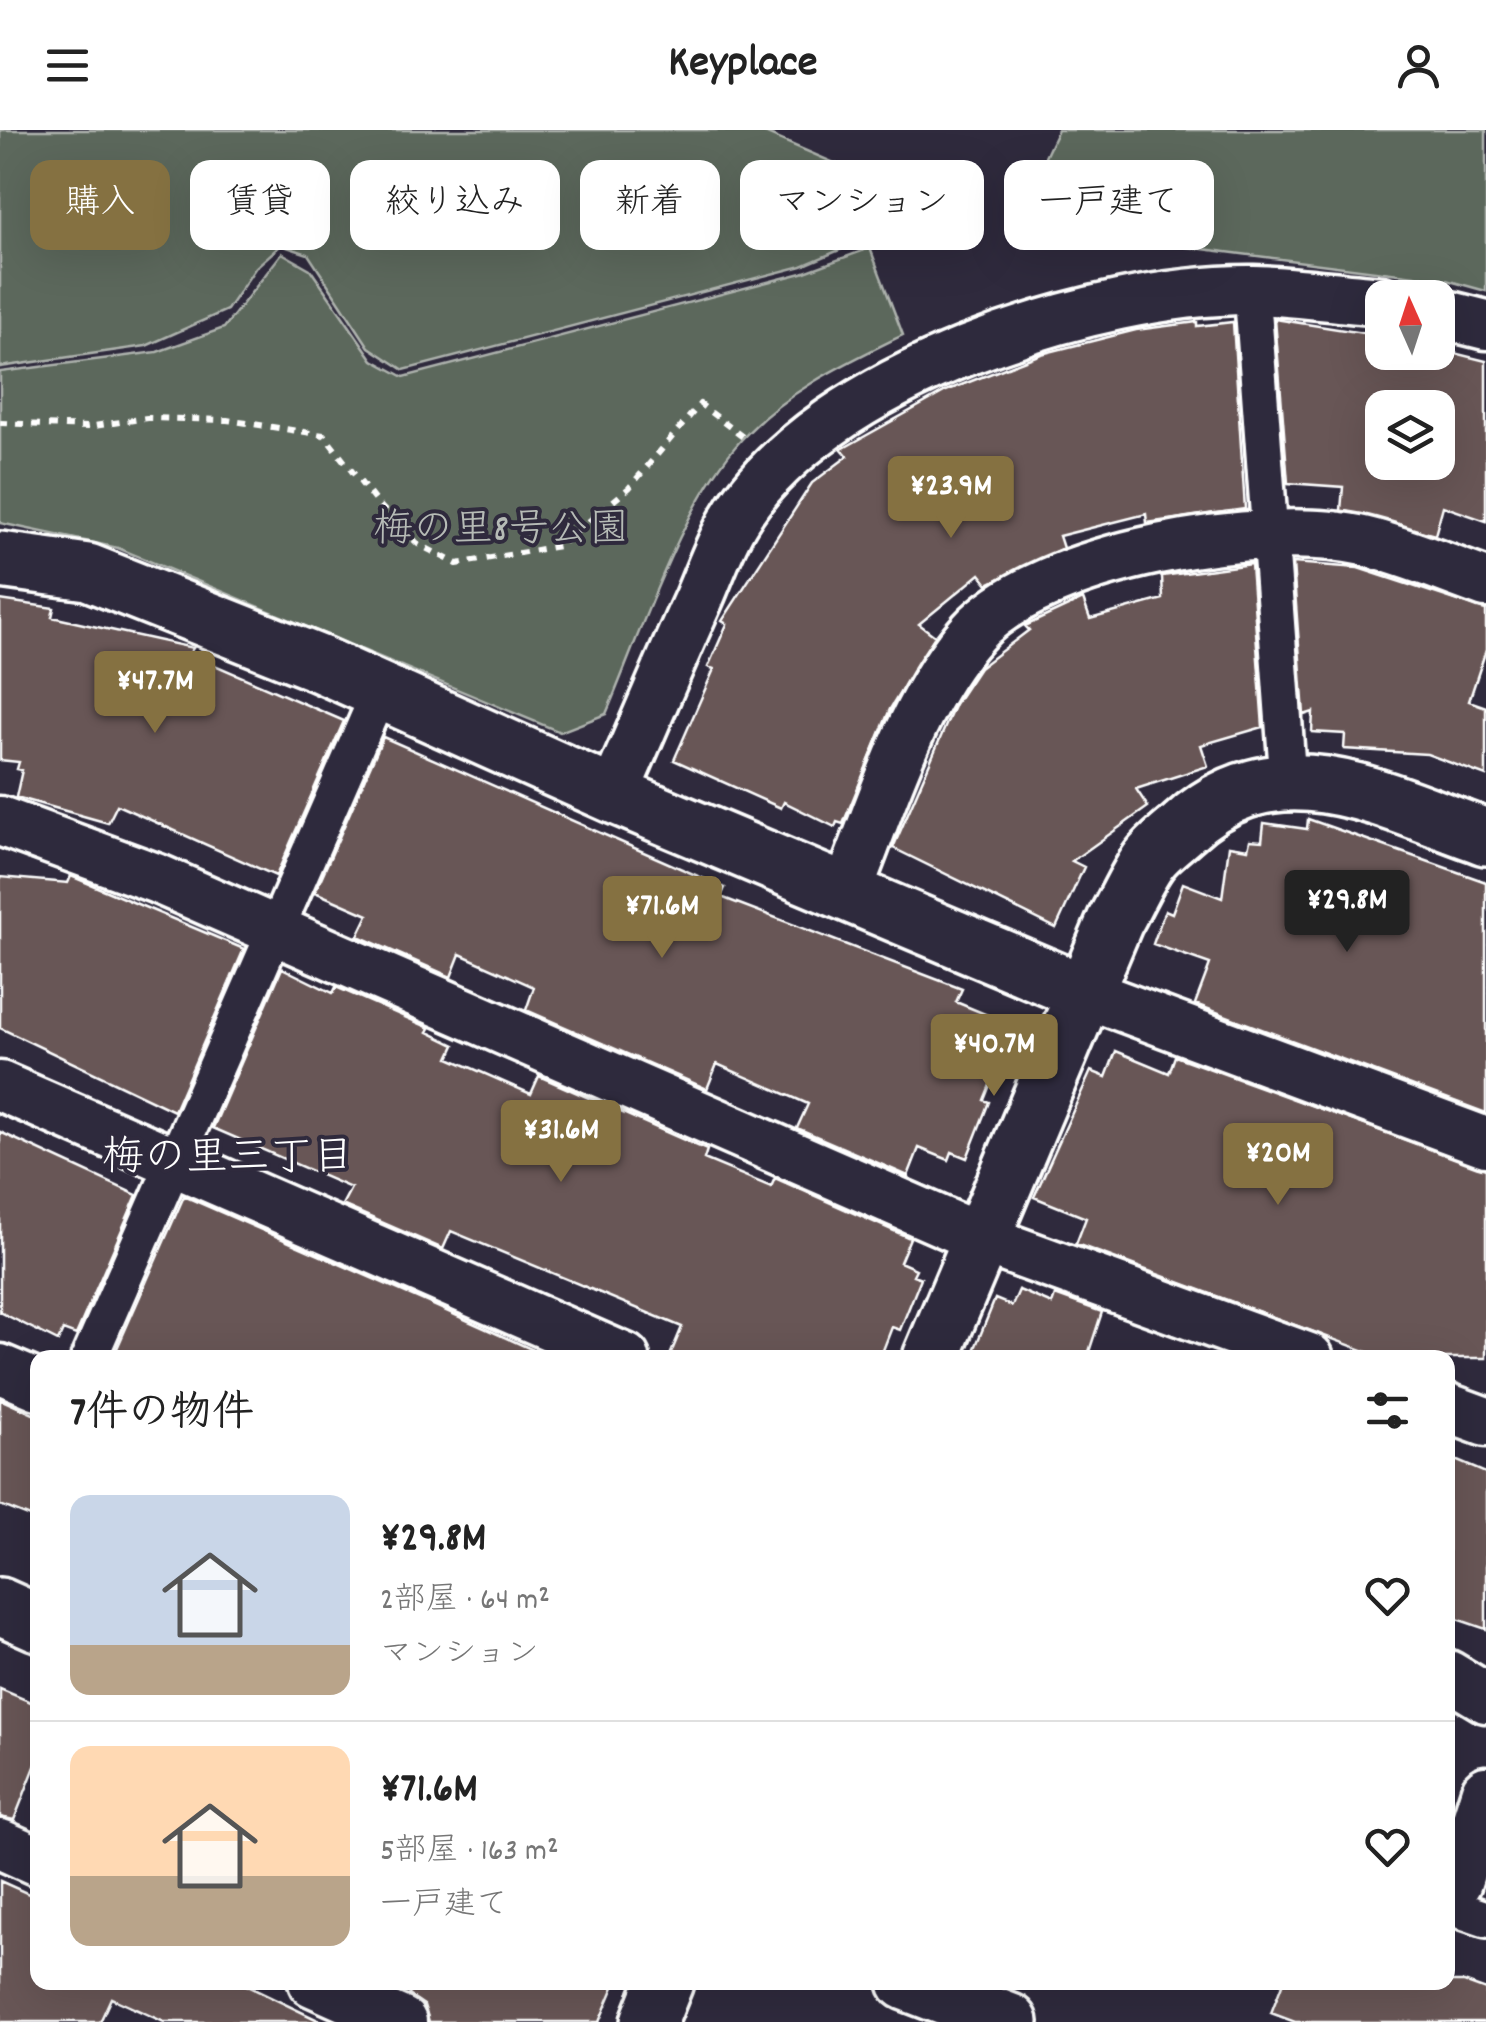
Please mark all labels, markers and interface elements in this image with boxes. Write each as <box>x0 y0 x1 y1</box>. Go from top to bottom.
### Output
text: Keyplace <box>668 33 818 97</box>
icon: menu <box>40 38 95 93</box>
icon: person <box>1391 38 1446 93</box>
chip: 購入 <box>30 160 170 250</box>
chip: 賃貸 <box>190 160 330 250</box>
chip: 絞り込み <box>350 160 560 250</box>
chip: 新着 <box>580 160 720 250</box>
chip: マンション <box>740 160 984 250</box>
chip: 一戸建て <box>1004 160 1214 250</box>
north arrow <box>1365 280 1455 370</box>
map controls <box>1365 280 1455 480</box>
button: layers <box>1365 390 1455 480</box>
pin: ¥23.9M <box>870 456 1032 541</box>
text: ¥23.9M <box>910 465 992 511</box>
park label: 梅の里8号公園 <box>373 504 629 561</box>
pin: ¥47.7M <box>74 651 236 736</box>
text: ¥47.7M <box>116 660 194 706</box>
pin: ¥29.8M <box>1266 870 1428 955</box>
pin: ¥71.6M <box>581 876 743 961</box>
text: ¥29.8M <box>1306 879 1388 925</box>
text: ¥71.6M <box>625 885 699 931</box>
pin: ¥40.7M <box>913 1014 1075 1099</box>
text: ¥40.7M <box>953 1023 1035 1069</box>
pin: ¥31.6M <box>480 1100 642 1185</box>
text: ¥31.6M <box>523 1109 599 1155</box>
pin: ¥20M <box>1219 1123 1337 1208</box>
district label: 梅の里三丁目 <box>102 1131 354 1191</box>
text: ¥20M <box>1245 1132 1311 1178</box>
icon: filters <box>1360 1383 1415 1438</box>
text: 7件の物件 <box>70 1386 254 1446</box>
text: ¥29.8M <box>380 1511 486 1571</box>
icon: home <box>150 1535 270 1655</box>
icon: heart <box>1360 1568 1415 1623</box>
text: 2部屋 · 64 m² <box>380 1579 550 1625</box>
text: マンション <box>380 1633 539 1679</box>
text: ¥71.6M <box>380 1762 478 1822</box>
icon: home <box>150 1786 270 1906</box>
icon: heart <box>1360 1819 1415 1874</box>
text: 5部屋 · 163 m² <box>380 1830 559 1876</box>
text: 一戸建て <box>380 1884 508 1930</box>

